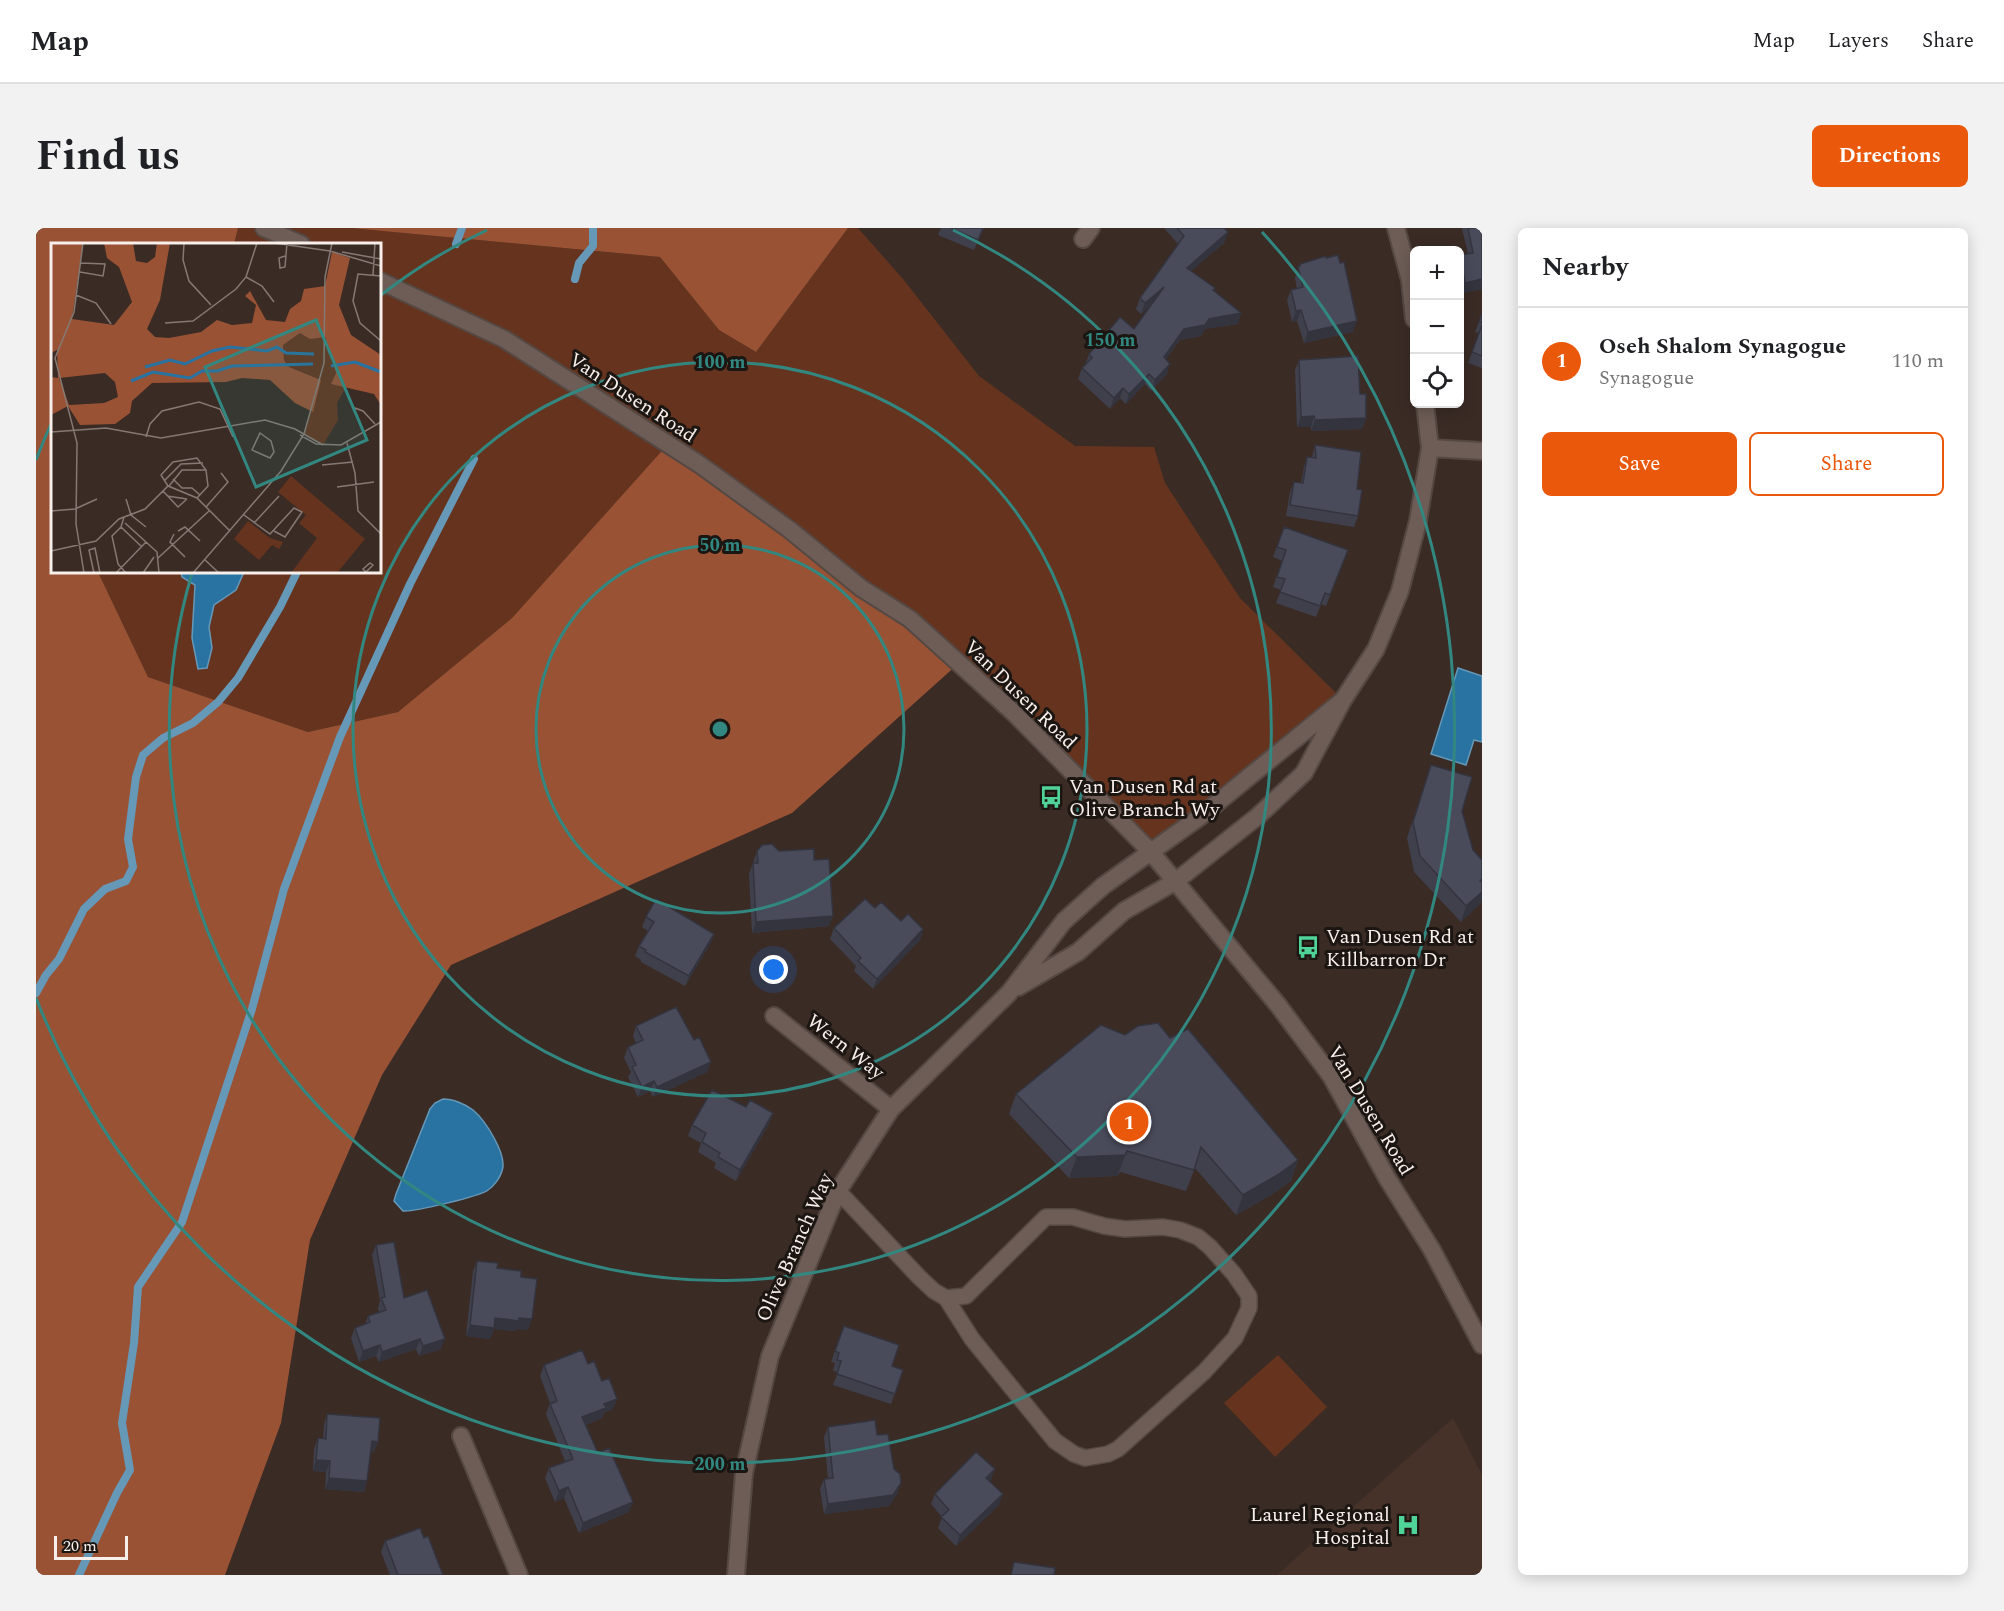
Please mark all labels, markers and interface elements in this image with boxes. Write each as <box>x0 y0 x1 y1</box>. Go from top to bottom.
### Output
text: Map <box>30 20 89 63</box>
text: Map <box>1753 25 1795 57</box>
text: Layers <box>1828 25 1889 57</box>
text: Share <box>1922 25 1974 57</box>
text: Find us <box>36 125 180 188</box>
button: Directions <box>1812 125 1968 187</box>
inset map <box>51 243 381 573</box>
map controls <box>1410 246 1464 408</box>
button: + <box>1410 246 1464 300</box>
text: Nearby <box>1542 247 1628 287</box>
button: − <box>1410 300 1464 354</box>
text: 150 m <box>1084 327 1136 354</box>
text: Oseh Shalom Synagogue <box>1599 330 1846 363</box>
street label: Van Dusen Road <box>563 345 702 450</box>
text: 1 <box>1556 346 1567 376</box>
text: 110 m <box>1892 346 1944 376</box>
text: 100 m <box>694 349 746 376</box>
button: locate <box>1410 354 1464 408</box>
text: Synagogue <box>1599 363 1694 393</box>
button: Save <box>1542 432 1737 496</box>
button: Share <box>1749 432 1944 496</box>
text: 50 m <box>700 532 740 559</box>
street label: Van Dusen Road <box>957 633 1084 757</box>
centre of rings <box>710 719 730 739</box>
place label: Van Dusen Rd at Olive Branch Wy <box>1069 772 1221 825</box>
bus stop icon: Van Dusen Rd at Olive Branch Wy <box>1038 784 1064 810</box>
place label: Van Dusen Rd at Killbarron Dr <box>1326 922 1474 975</box>
bus stop icon: Van Dusen Rd at Killbarron Dr <box>1295 934 1321 960</box>
your location <box>759 955 788 984</box>
street label: Wern Way <box>800 1007 892 1088</box>
street label: Van Dusen Road <box>1319 1040 1421 1181</box>
pin: 1 <box>1110 1100 1148 1144</box>
street label: Olive Branch Way <box>749 1167 842 1327</box>
text: 200 m <box>694 1451 746 1478</box>
place label: Laurel Regional Hospital <box>1250 1500 1390 1553</box>
hospital icon: Laurel Regional Hospital <box>1395 1512 1421 1538</box>
scale bar <box>54 1533 128 1560</box>
text: 20 m <box>63 1534 97 1558</box>

